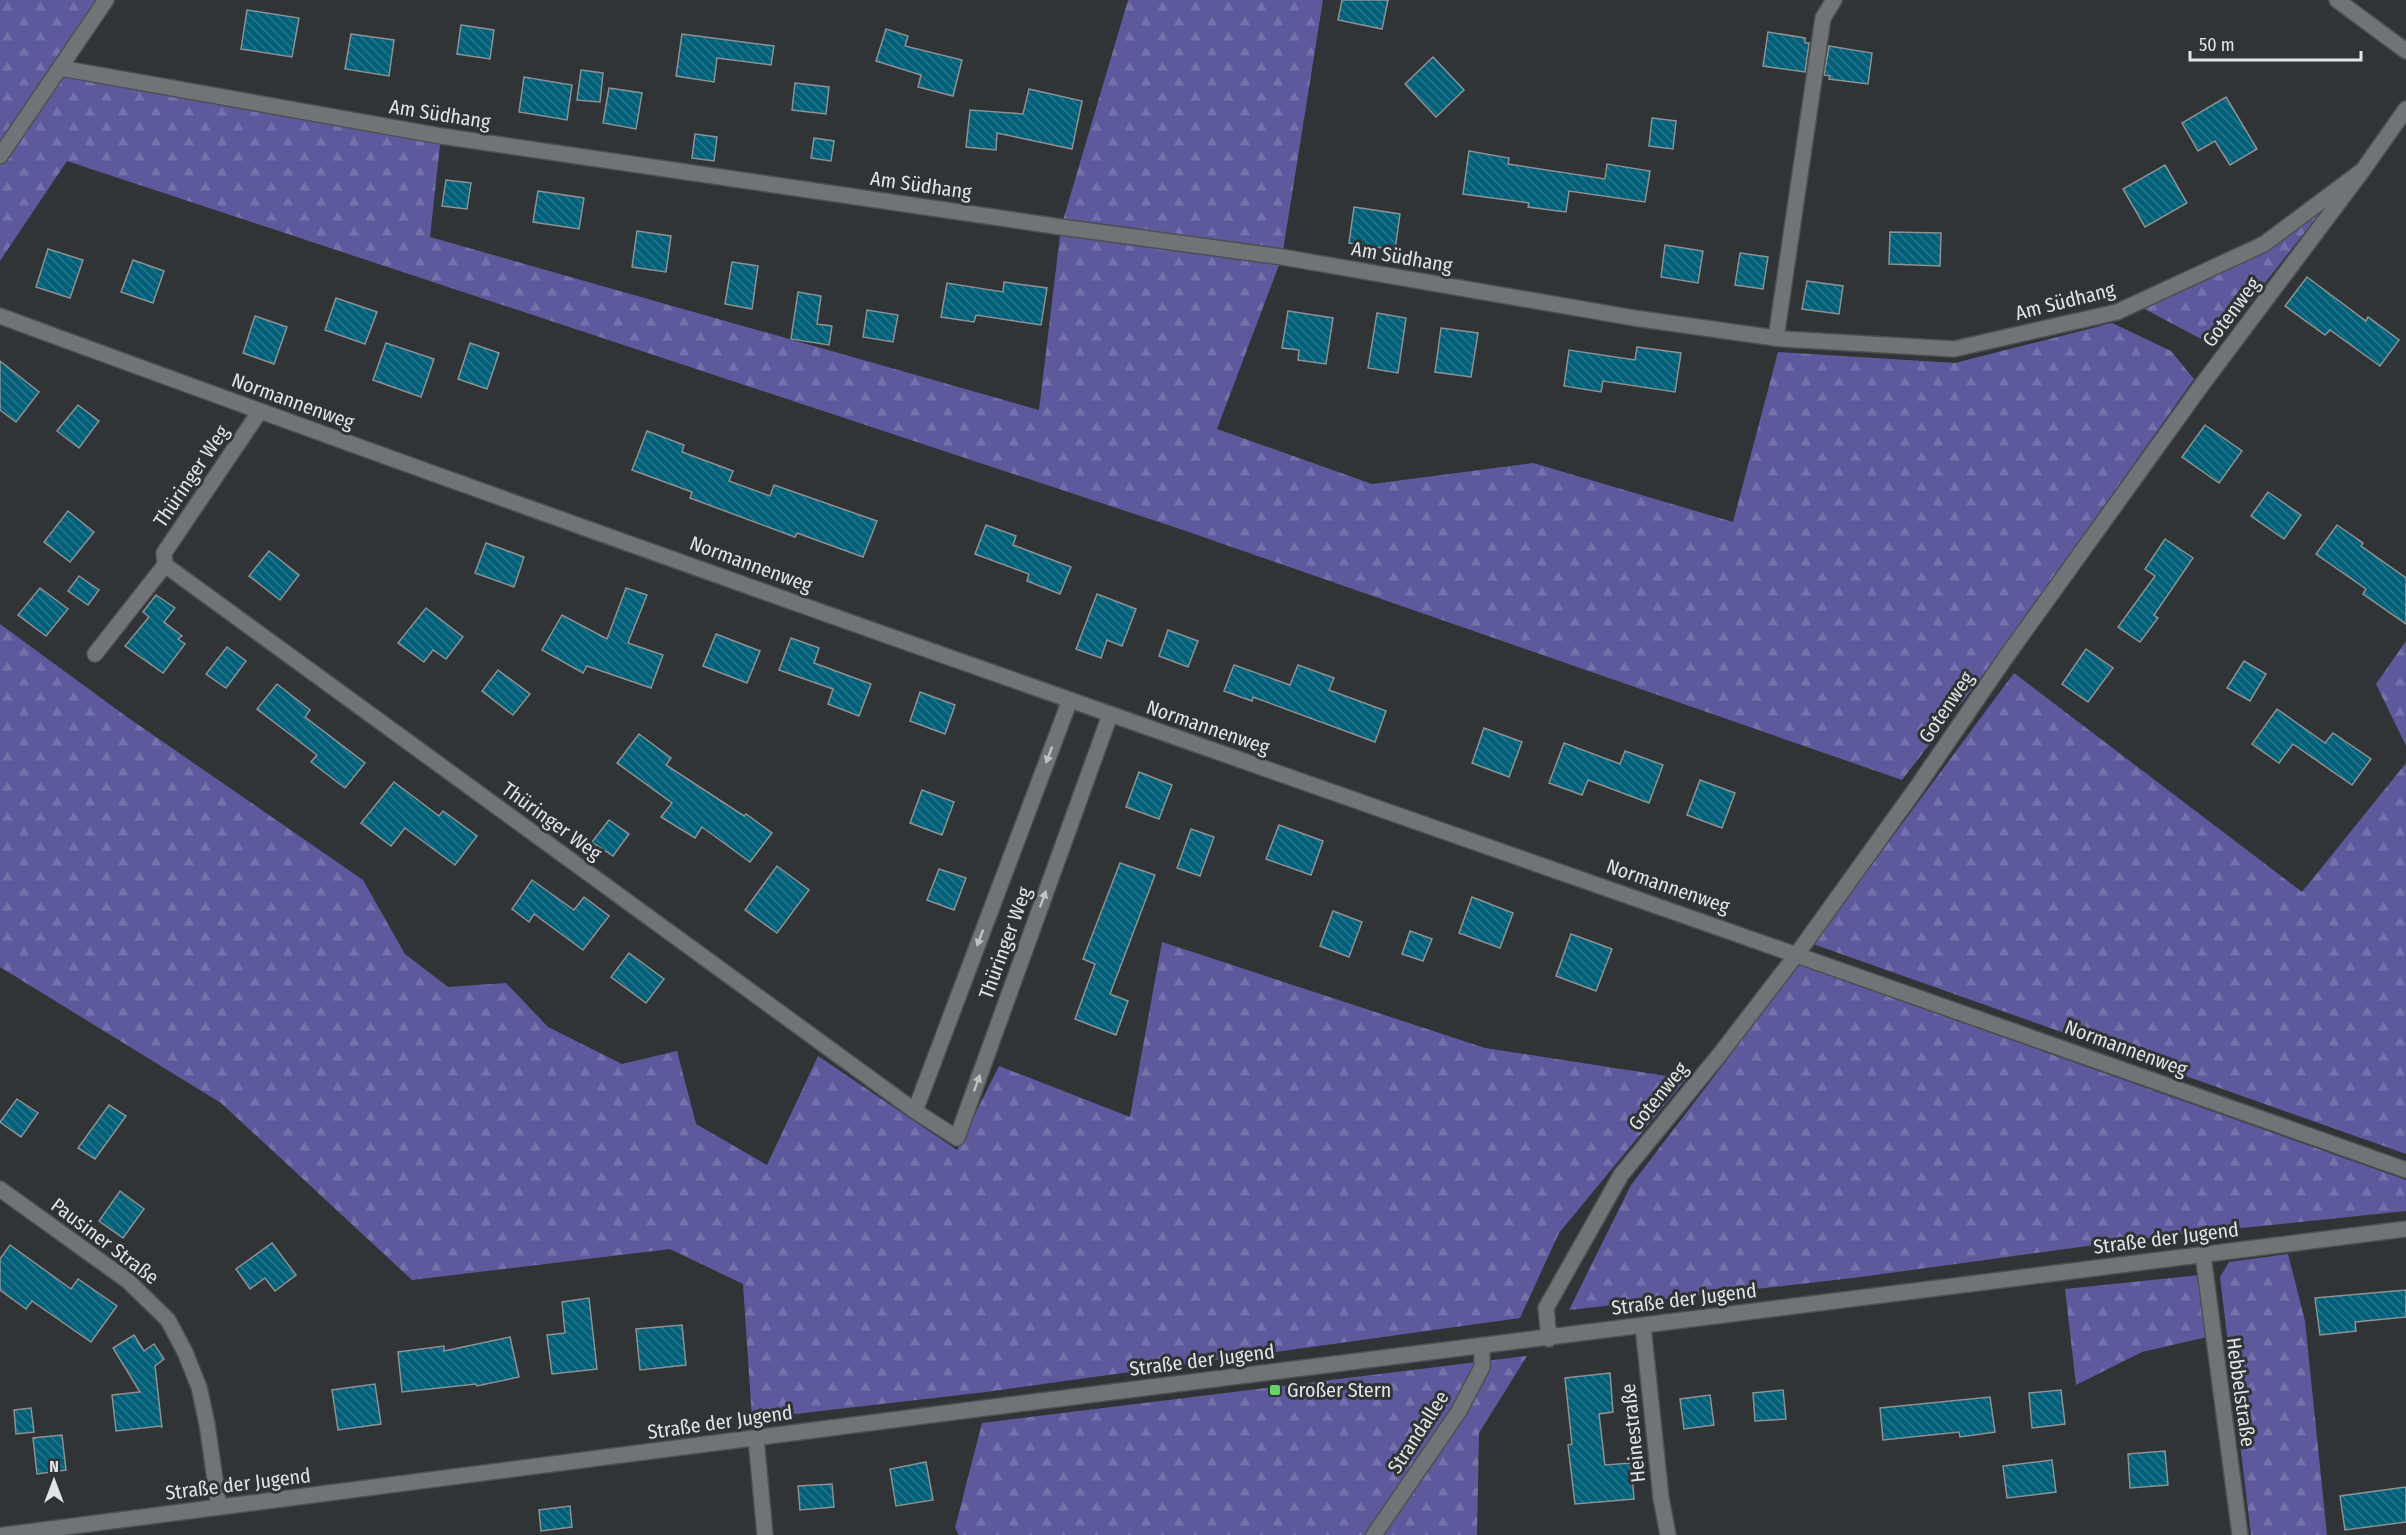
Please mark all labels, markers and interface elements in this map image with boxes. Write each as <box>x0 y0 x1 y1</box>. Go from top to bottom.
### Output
scale bar <box>2190 24 2361 62</box>
text: 50 m <box>2199 34 2235 56</box>
street label: Am Südhang <box>388 94 493 134</box>
street label: Am Südhang <box>869 166 974 204</box>
street label: Am Südhang <box>1350 236 1455 278</box>
street label: Gotenweg <box>2197 272 2265 352</box>
street label: Am Südhang <box>2013 277 2118 325</box>
street label: Normannenweg <box>228 368 358 434</box>
street label: Thüringer Weg <box>148 420 234 531</box>
street label: Normannenweg <box>686 531 816 597</box>
street label: Gotenweg <box>1913 666 1979 747</box>
street label: Normannenweg <box>1143 695 1273 759</box>
one-way arrow <box>1044 746 1053 764</box>
street label: Thüringer Weg <box>497 777 607 866</box>
street label: Normannenweg <box>1603 854 1733 918</box>
street label: Thüringer Weg <box>974 883 1037 1002</box>
one-way arrow <box>1039 890 1049 908</box>
one-way arrow <box>975 929 985 947</box>
street label: Normannenweg <box>2061 1015 2191 1081</box>
street label: Gotenweg <box>1623 1057 1693 1135</box>
one-way arrow <box>972 1074 982 1092</box>
street label: Pausiner Straße <box>46 1193 164 1289</box>
street label: Straße der Jugend <box>2092 1217 2240 1259</box>
street label: Straße der Jugend <box>1610 1278 1758 1320</box>
street label: Hebbelstraße <box>2221 1336 2261 1448</box>
street label: Straße der Jugend <box>1128 1339 1276 1381</box>
place label: Großer Stern <box>1287 1378 1391 1402</box>
street label: Heinestraße <box>1616 1382 1650 1484</box>
marker: Großer Stern <box>1268 1383 1282 1397</box>
street label: Strandallee <box>1382 1386 1454 1478</box>
street label: Straße der Jugend <box>646 1400 794 1444</box>
north arrow <box>24 1451 84 1511</box>
text: N <box>49 1457 59 1476</box>
street label: Straße der Jugend <box>164 1463 312 1505</box>

